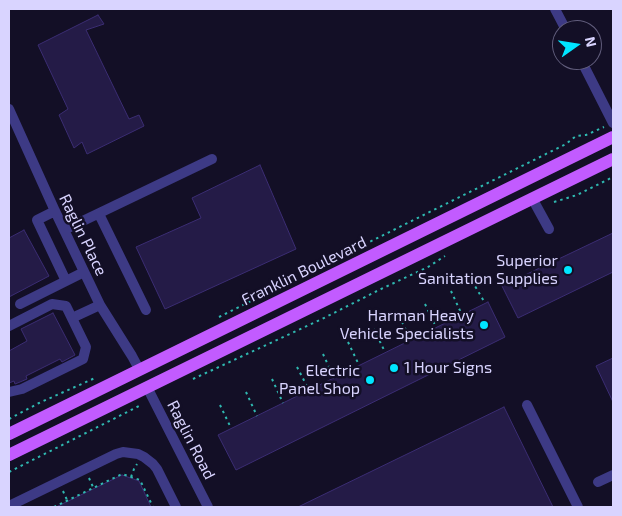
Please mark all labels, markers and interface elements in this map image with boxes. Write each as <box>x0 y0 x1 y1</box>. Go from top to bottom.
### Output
north arrow <box>552 20 602 70</box>
text: N <box>582 35 601 49</box>
street label: Raglin Place <box>55 191 111 279</box>
street label: Franklin Boulevard <box>238 232 370 310</box>
place label: Superior Sanitation Supplies <box>418 251 558 289</box>
marker: Superior Sanitation Supplies <box>562 264 574 276</box>
place label: Harman Heavy Vehicle Specialists <box>340 306 474 344</box>
marker: Harman Heavy Vehicle Specialists <box>478 319 490 331</box>
place label: 1 Hour Signs <box>404 358 492 378</box>
place label: Electric Panel Shop <box>279 361 360 399</box>
marker: 1 Hour Signs <box>388 362 400 374</box>
marker: Electric Panel Shop <box>364 374 376 386</box>
street label: Raglin Road <box>163 397 219 483</box>

